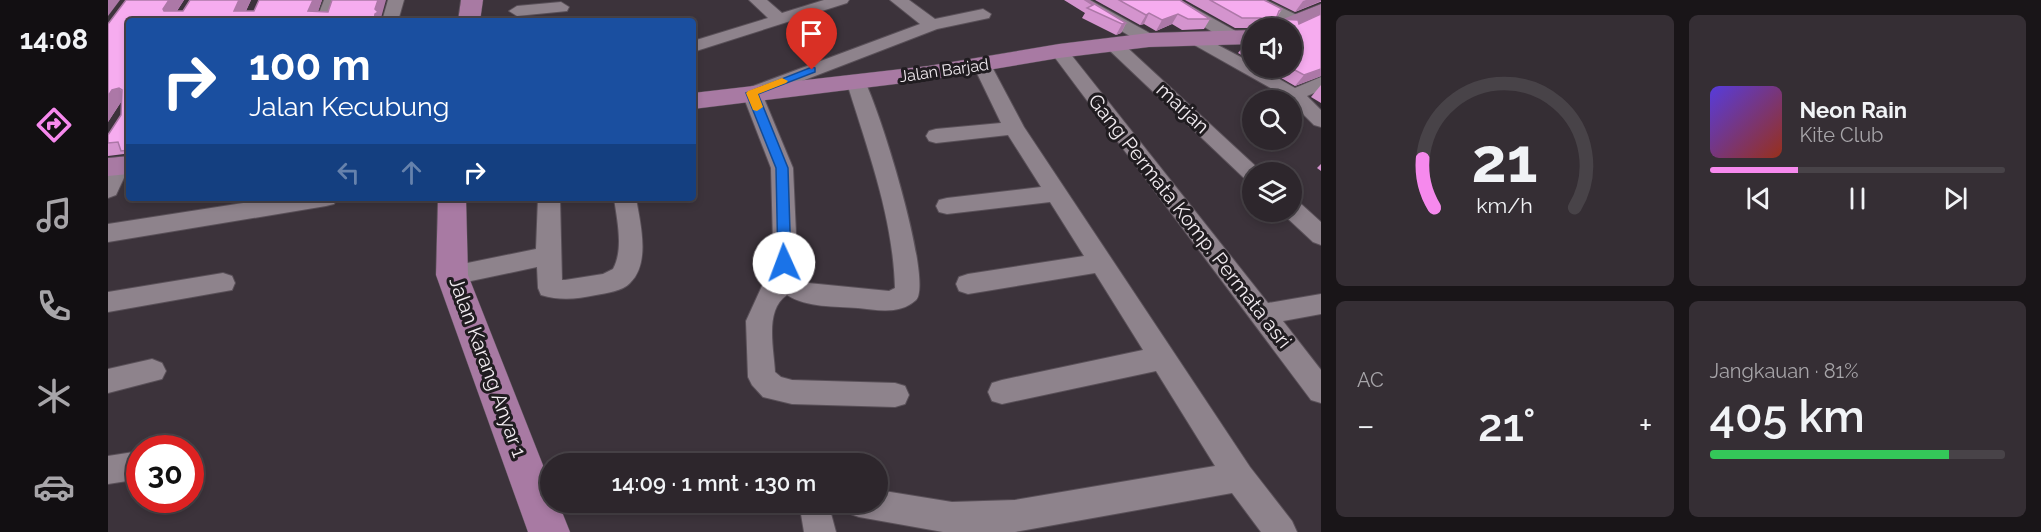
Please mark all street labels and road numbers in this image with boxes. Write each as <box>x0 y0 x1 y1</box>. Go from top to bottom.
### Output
street label: Jalan Barjad <box>898 55 990 86</box>
street label: marjan <box>1152 78 1214 138</box>
street label: Gang Permata Komp. Permata asri <box>1083 89 1297 353</box>
street label: Jalan Karang Anyar 1 <box>444 274 532 461</box>

